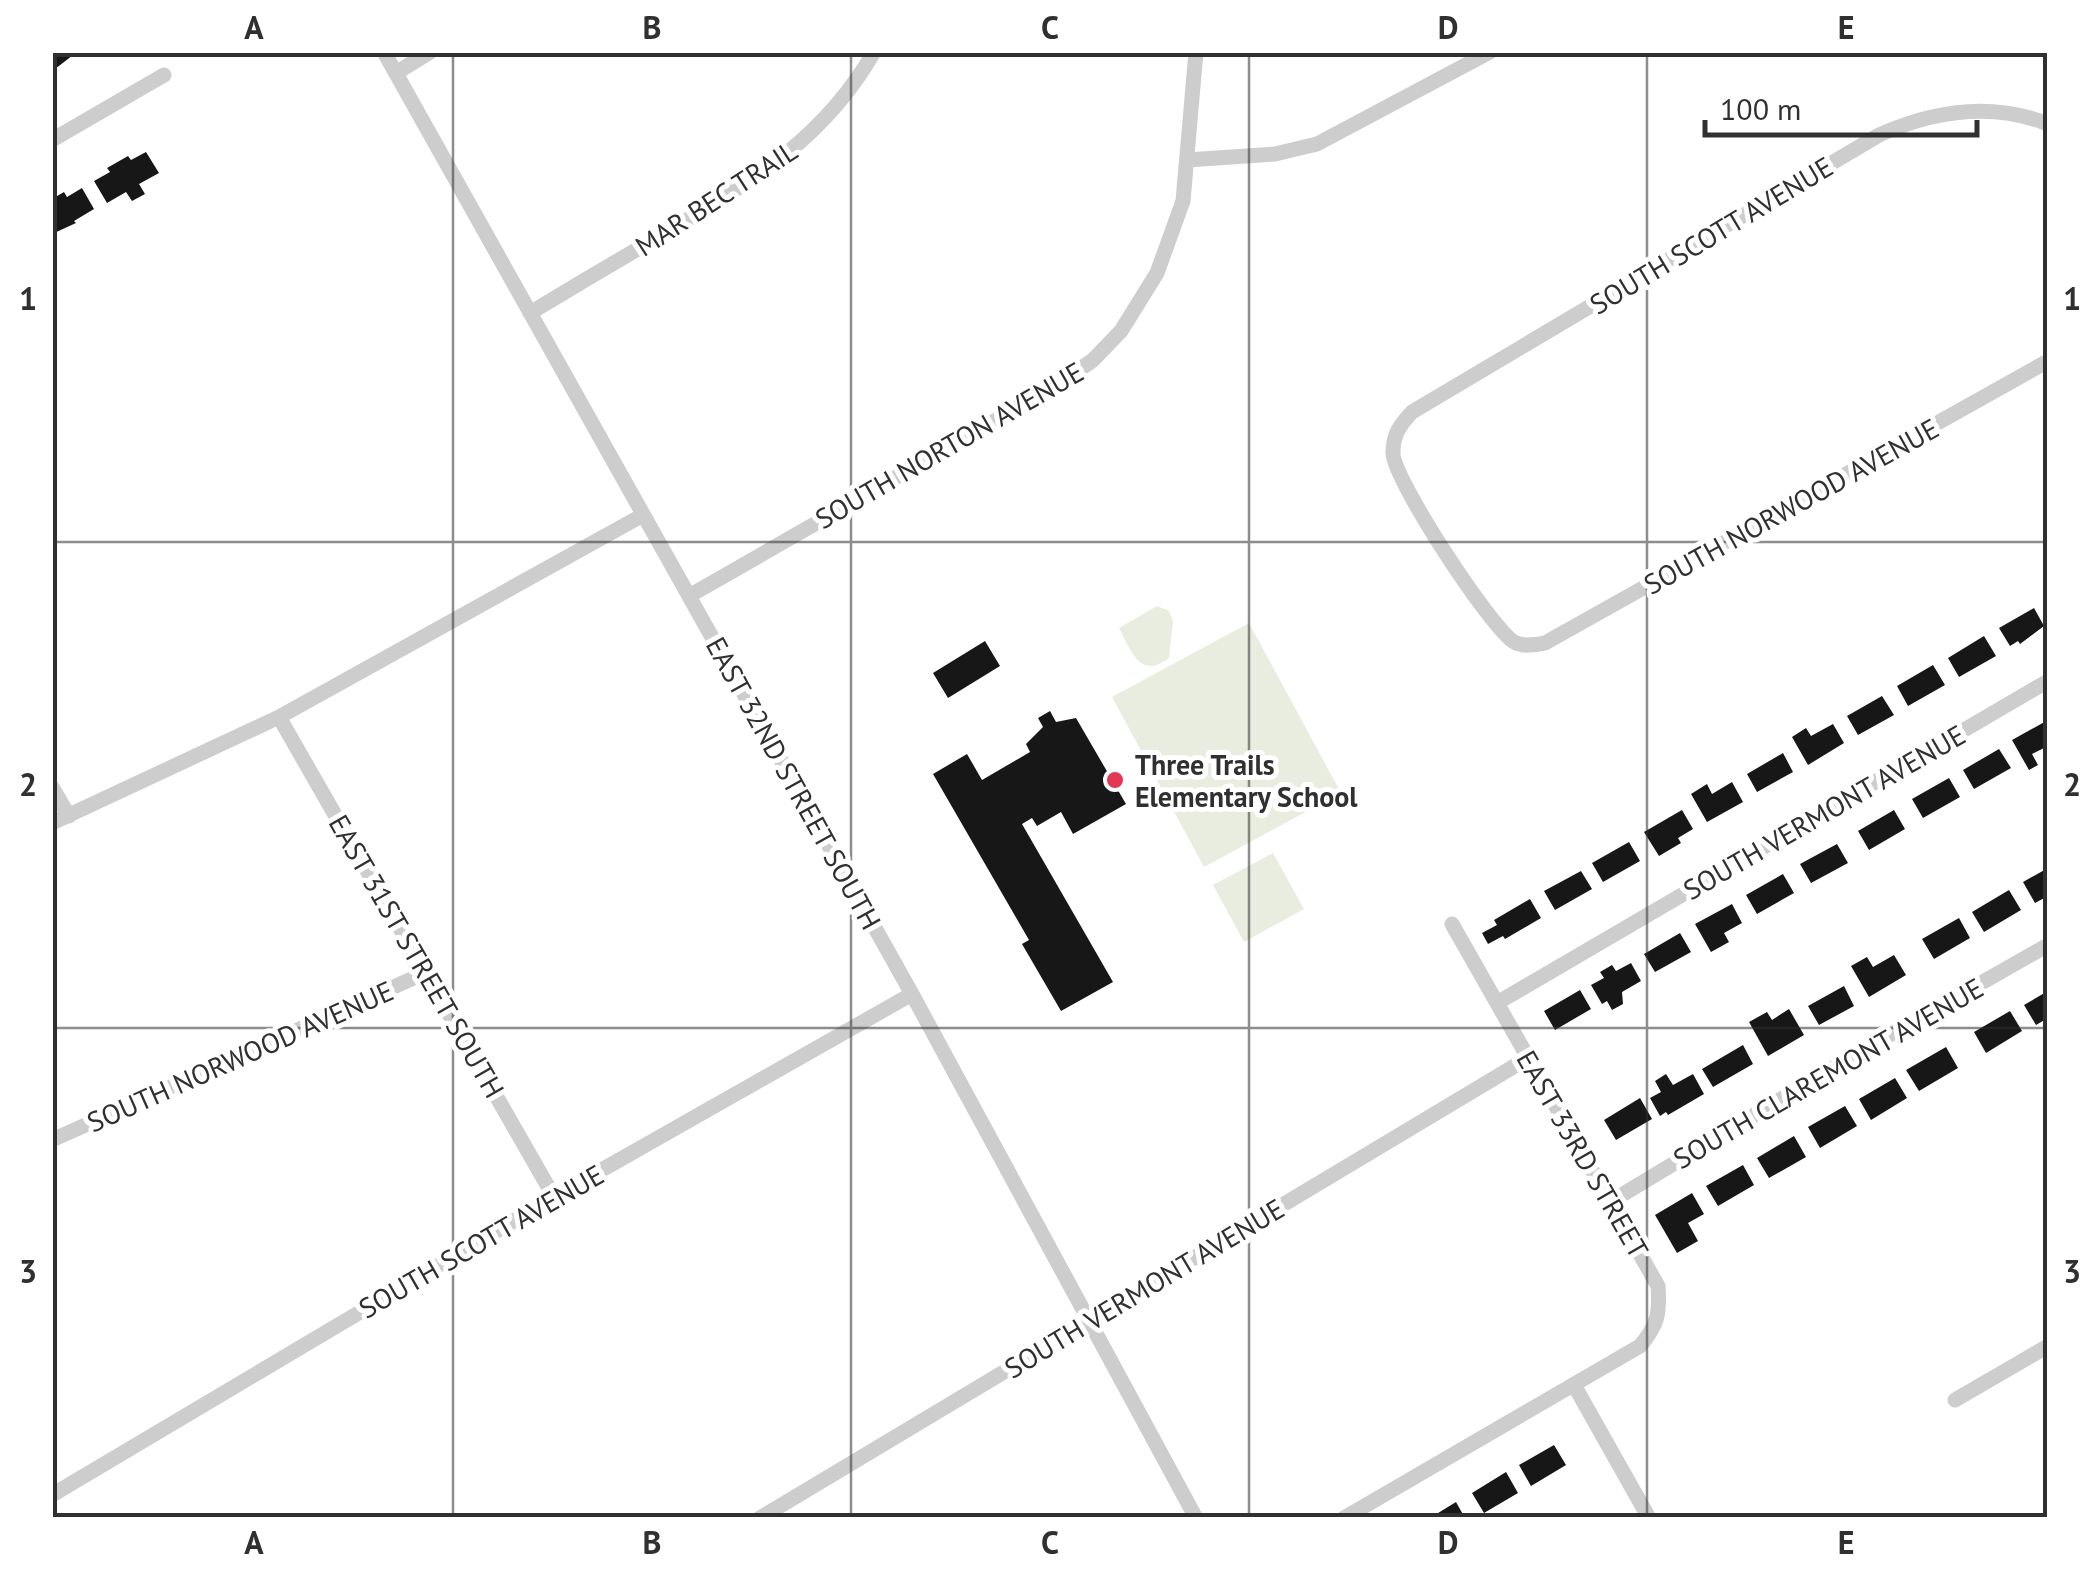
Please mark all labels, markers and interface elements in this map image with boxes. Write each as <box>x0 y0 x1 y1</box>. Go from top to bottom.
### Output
text: A <box>244 6 264 48</box>
text: B <box>643 6 661 48</box>
text: C <box>1041 6 1059 48</box>
text: D <box>1438 6 1458 48</box>
text: E <box>1838 6 1854 48</box>
scale bar <box>1705 75 1978 137</box>
text: 100 m <box>1720 89 1801 128</box>
street label: MAR BEC TRAIL <box>628 132 804 264</box>
street label: SOUTH SCOTT AVENUE <box>1583 148 1839 322</box>
text: 1 <box>19 277 37 319</box>
text: 1 <box>2063 277 2081 319</box>
street label: SOUTH NORTON AVENUE <box>808 353 1090 537</box>
street label: SOUTH NORWOOD AVENUE <box>1637 409 1945 603</box>
street label: EAST 32ND STREET SOUTH <box>698 630 890 936</box>
street label: SOUTH VERMONT AVENUE <box>1676 716 1972 908</box>
place label: Three Trails Elementary School <box>1135 746 1358 815</box>
text: 2 <box>19 763 37 805</box>
text: 2 <box>2063 763 2081 805</box>
marker: Three Trails Elementary School <box>1104 769 1126 791</box>
street label: EAST 31ST STREET SOUTH <box>321 808 513 1104</box>
street label: SOUTH CLAREMONT AVENUE <box>1666 969 1990 1177</box>
street label: SOUTH NORWOOD AVENUE <box>81 972 399 1140</box>
street label: EAST 33RD STREET <box>1509 1044 1658 1265</box>
street label: SOUTH SCOTT AVENUE <box>352 1156 610 1326</box>
street label: SOUTH VERMONT AVENUE <box>997 1190 1291 1386</box>
text: 3 <box>19 1250 37 1292</box>
text: 3 <box>2063 1250 2081 1292</box>
text: A <box>244 1521 264 1563</box>
text: B <box>643 1521 661 1563</box>
text: C <box>1041 1521 1059 1563</box>
text: D <box>1438 1521 1458 1563</box>
text: E <box>1838 1521 1854 1563</box>

